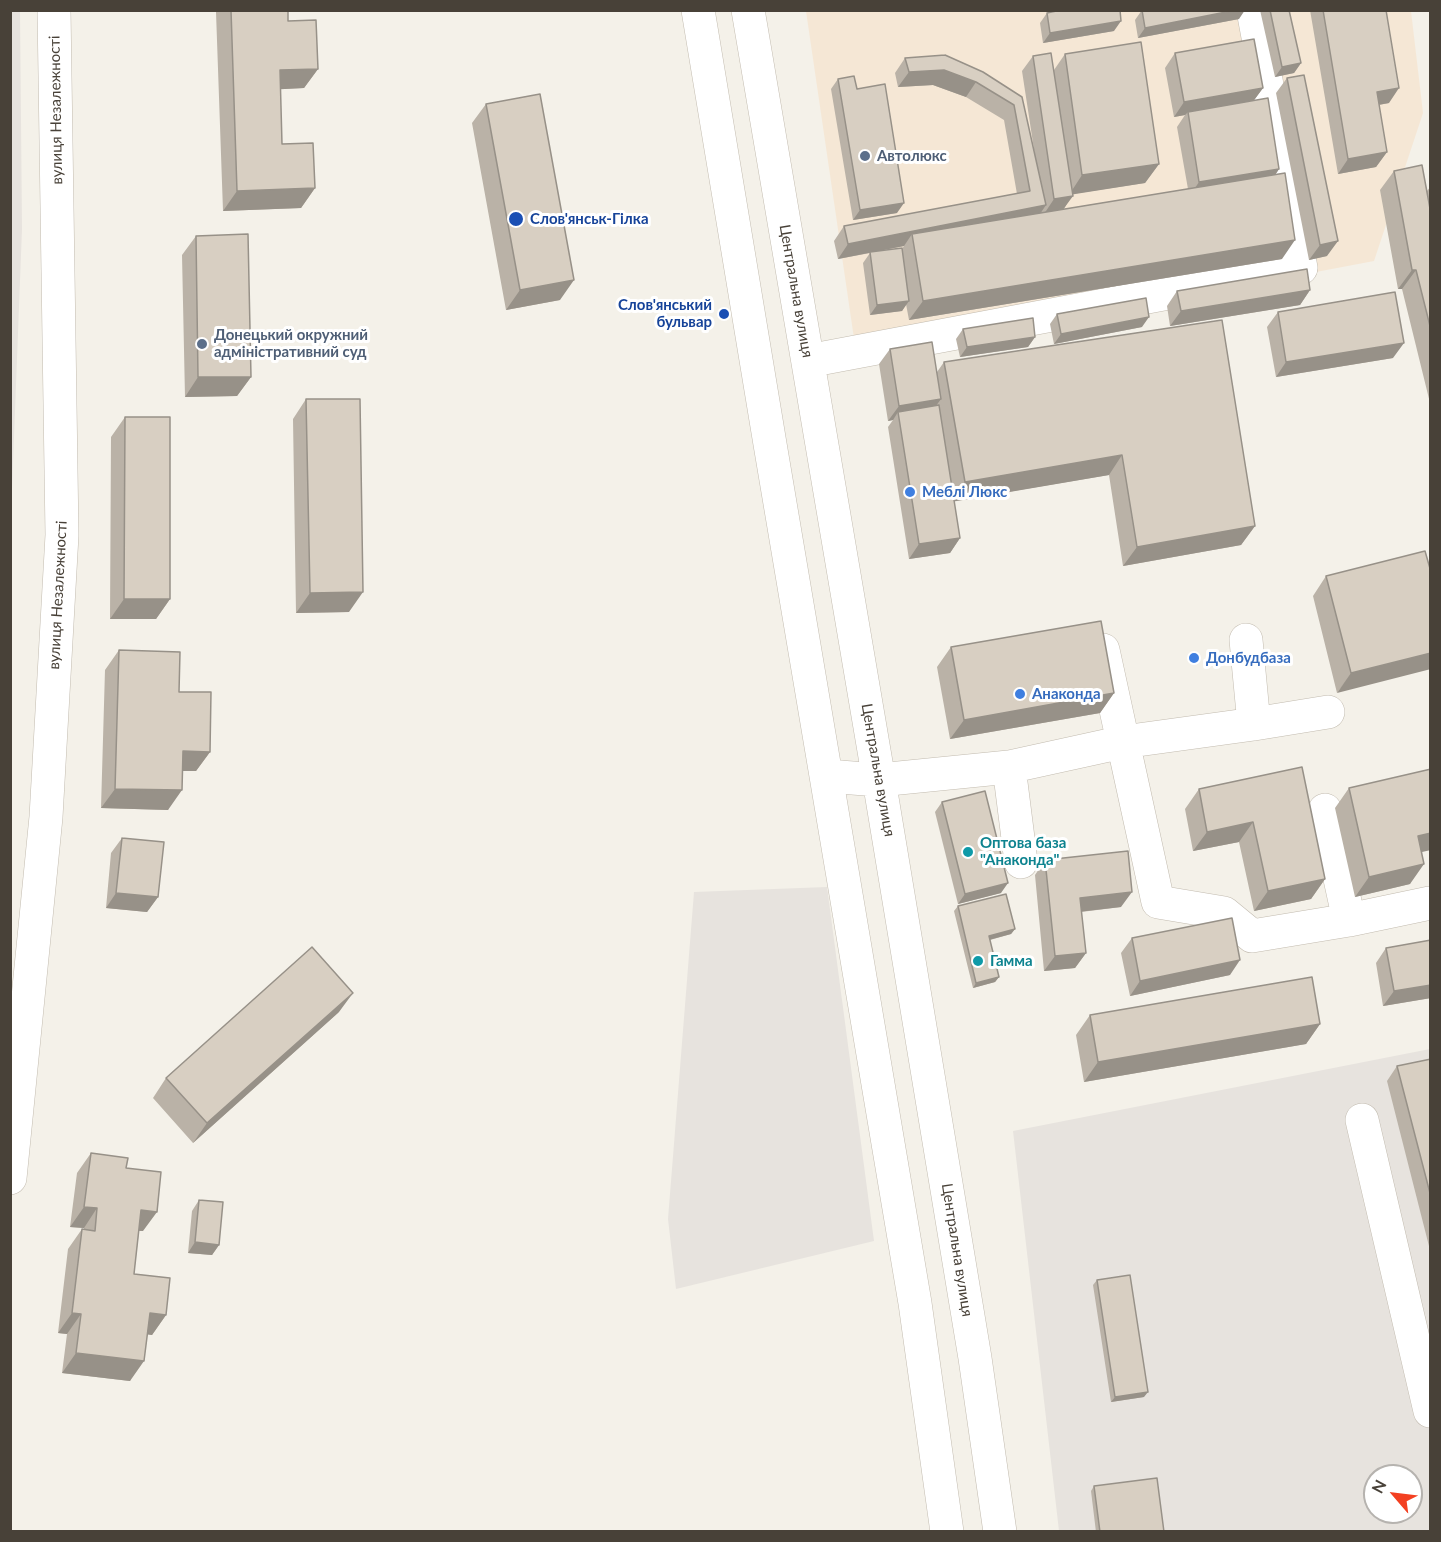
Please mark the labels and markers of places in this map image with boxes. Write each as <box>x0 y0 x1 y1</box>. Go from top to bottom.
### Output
place label: Автолюкс <box>877 147 947 165</box>
marker: Автолюкс <box>858 149 872 163</box>
marker: Слов'янськ-Гілка <box>507 210 525 228</box>
place label: Слов'янськ-Гілка <box>530 210 649 228</box>
place label: Слов'янський бульвар <box>618 296 712 331</box>
marker: Слов'янський бульвар <box>717 307 731 321</box>
place label: Донецький окружний адміністративний суд <box>214 326 368 361</box>
marker: Донецький окружний адміністративний суд <box>195 337 209 351</box>
place label: Меблі Люкс <box>922 483 1007 501</box>
marker: Меблі Люкс <box>903 485 917 499</box>
place label: Донбудбаза <box>1206 649 1291 667</box>
marker: Донбудбаза <box>1187 651 1201 665</box>
place label: Анаконда <box>1032 685 1101 703</box>
marker: Анаконда <box>1013 687 1027 701</box>
place label: Оптова база "Анаконда" <box>980 834 1066 869</box>
marker: Оптова база "Анаконда" <box>961 845 975 859</box>
place label: Гамма <box>990 952 1033 970</box>
marker: Гамма <box>971 954 985 968</box>

